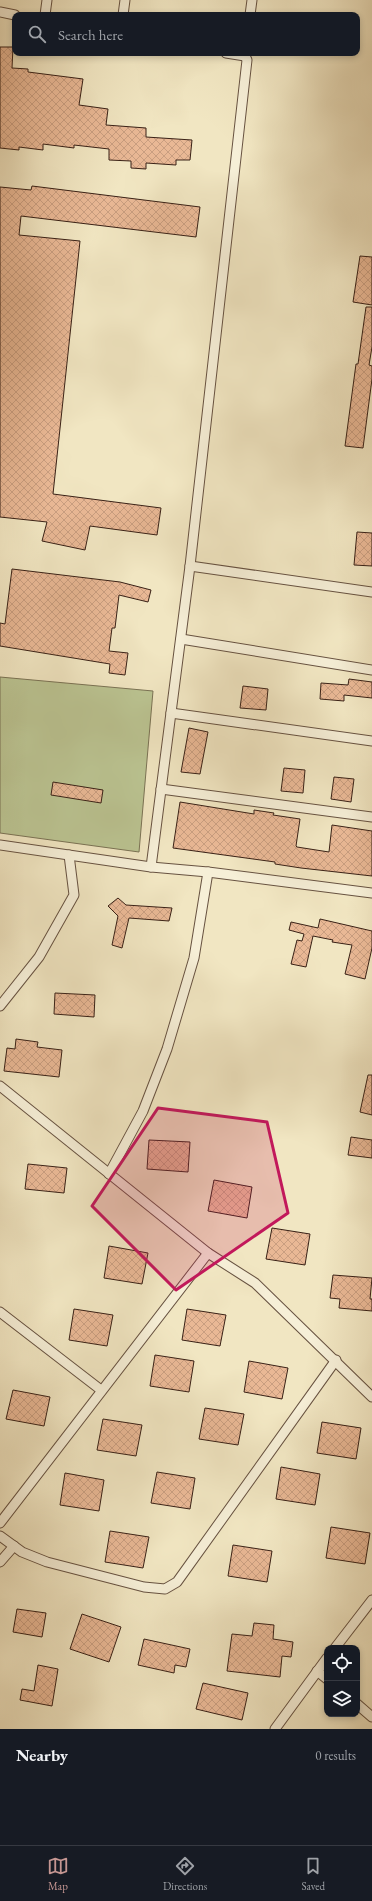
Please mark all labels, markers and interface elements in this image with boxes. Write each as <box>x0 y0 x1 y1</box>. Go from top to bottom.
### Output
search box <box>12 12 360 56</box>
icon: search <box>26 23 48 45</box>
text: Search here <box>58 25 123 44</box>
map controls <box>324 1645 360 1717</box>
button: locate <box>324 1645 360 1681</box>
button: layers <box>324 1681 360 1717</box>
text: Nearby <box>16 1744 68 1766</box>
text: 0 results <box>315 1747 356 1764</box>
tab: Map <box>47 1855 69 1893</box>
tab: Directions <box>163 1855 207 1893</box>
tab: Saved <box>301 1855 325 1893</box>

